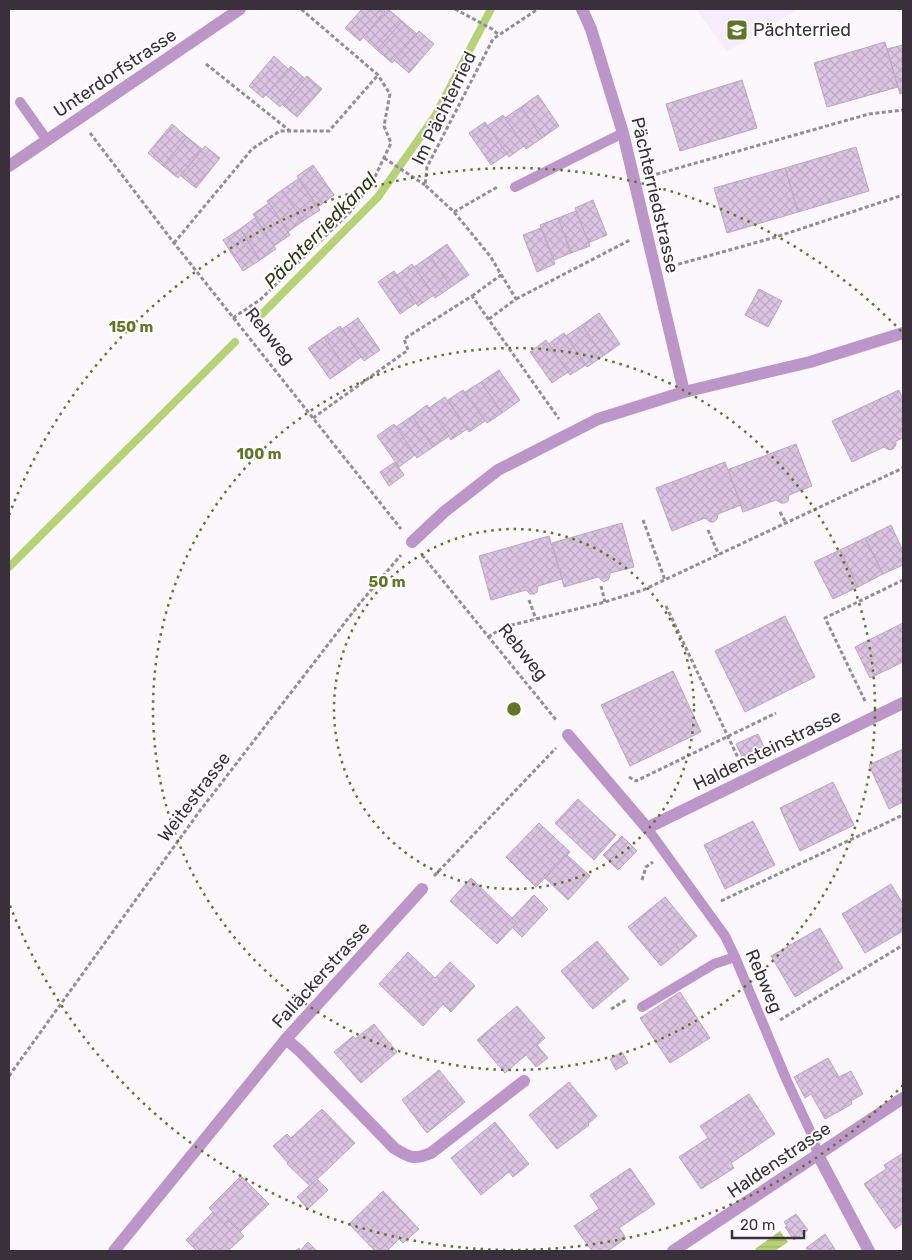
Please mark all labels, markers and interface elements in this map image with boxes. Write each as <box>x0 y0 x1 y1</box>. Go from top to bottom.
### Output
school or university icon: Pächterried <box>725 18 749 42</box>
place label: Pächterried <box>753 19 851 41</box>
street label: Unterdorfstrasse <box>49 24 181 122</box>
street label: Im Pächterried <box>407 48 481 168</box>
street label: Pächterriedstrasse <box>626 115 684 275</box>
water label: Pächterriedkanal <box>259 167 382 293</box>
street label: Rebweg <box>240 303 300 369</box>
text: 150 m <box>109 318 153 336</box>
text: 100 m <box>237 445 281 463</box>
text: 50 m <box>369 573 405 591</box>
street label: Rebweg <box>493 619 553 685</box>
centre of rings <box>505 700 523 718</box>
street label: Haldensteinstrasse <box>690 705 844 795</box>
street label: Weitestrasse <box>153 748 235 846</box>
street label: Falläckerstrasse <box>267 917 375 1033</box>
street label: Rebweg <box>741 946 787 1016</box>
street label: Haldenstrasse <box>723 1117 835 1203</box>
scale bar <box>732 1208 804 1240</box>
text: 20 m <box>740 1216 775 1234</box>

